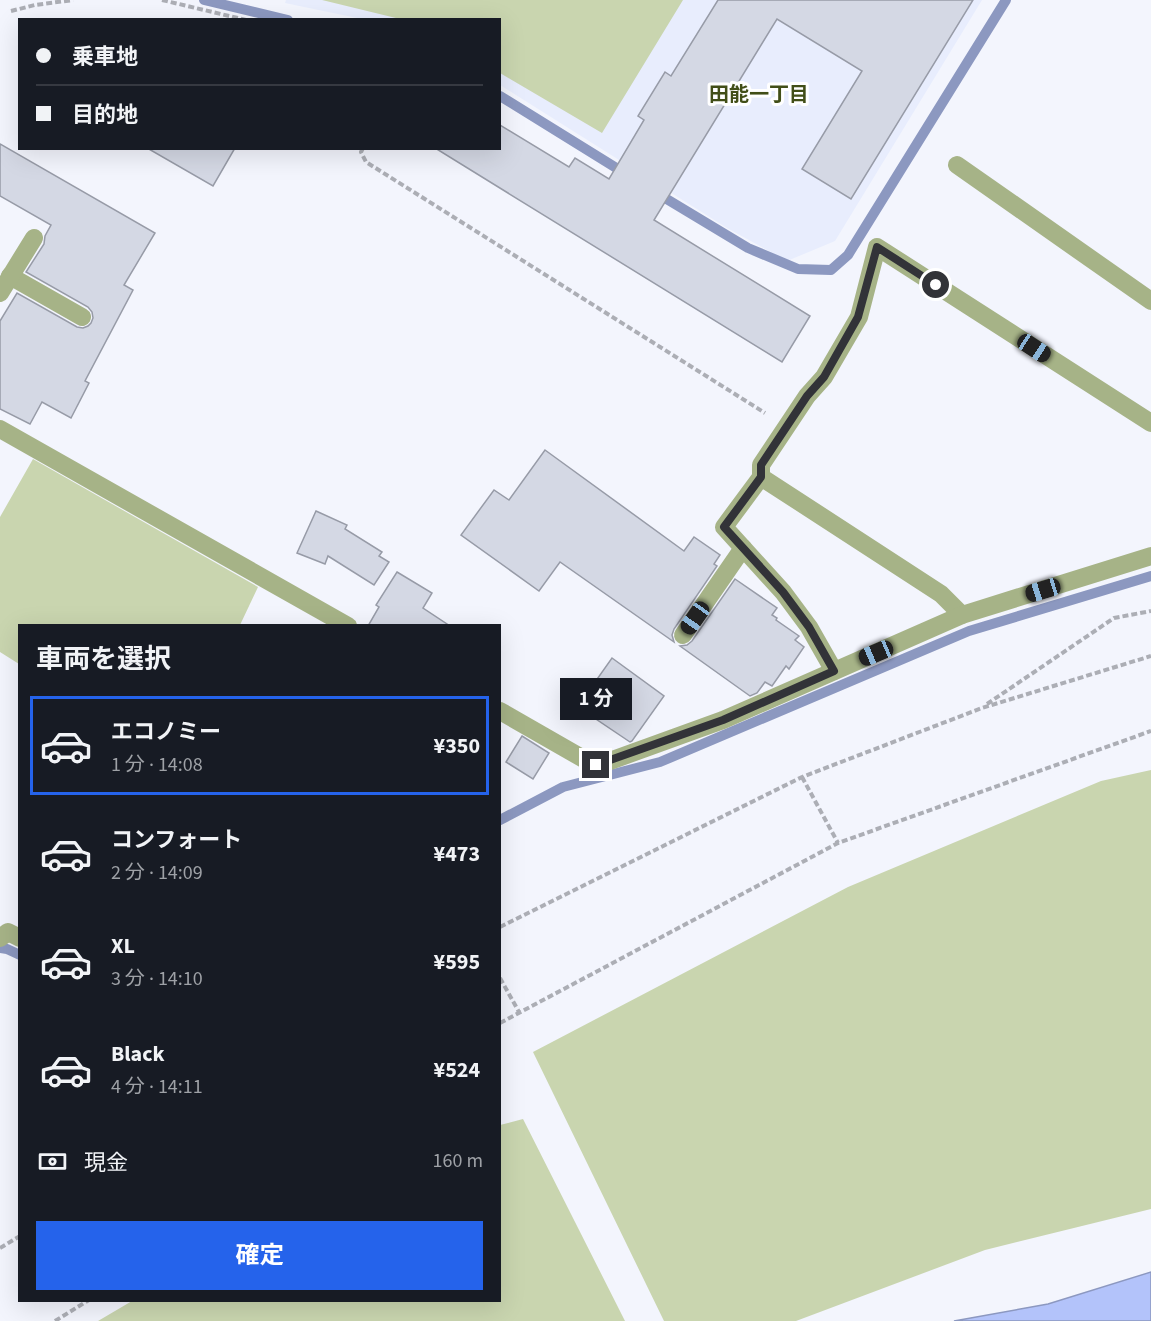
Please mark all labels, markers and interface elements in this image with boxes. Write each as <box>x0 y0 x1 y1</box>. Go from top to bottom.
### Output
text: 乗車地 <box>72 41 138 73</box>
district label: 田能一丁目 <box>709 81 809 109</box>
text: 目的地 <box>72 99 138 131</box>
route start <box>922 271 949 298</box>
car <box>1014 331 1054 365</box>
car <box>1023 576 1063 604</box>
car <box>677 598 713 638</box>
car <box>856 638 896 668</box>
text: 車両を選択 <box>36 640 171 679</box>
callout: 1 分 <box>560 678 632 720</box>
text: 1 分 <box>579 685 613 713</box>
text: エコノミー <box>111 716 221 748</box>
icon: car <box>39 719 93 773</box>
text: ¥350 <box>434 730 480 762</box>
text: 1 分 · 14:08 <box>111 751 203 779</box>
route end <box>582 751 609 778</box>
text: コンフォート <box>111 824 242 856</box>
icon: car <box>39 827 93 881</box>
text: ¥473 <box>434 838 480 870</box>
text: 2 分 · 14:09 <box>111 859 203 887</box>
text: XL <box>111 930 135 962</box>
icon: car <box>39 935 93 989</box>
text: ¥595 <box>434 946 480 978</box>
text: 3 分 · 14:10 <box>111 965 203 993</box>
text: Black <box>111 1038 165 1070</box>
icon: car <box>39 1043 93 1097</box>
text: ¥524 <box>434 1054 480 1086</box>
text: 4 分 · 14:11 <box>111 1073 203 1101</box>
icon: cash <box>36 1145 69 1178</box>
text: 現金 <box>84 1147 128 1179</box>
text: 160 m <box>433 1147 483 1175</box>
button: 確定 <box>36 1221 483 1290</box>

